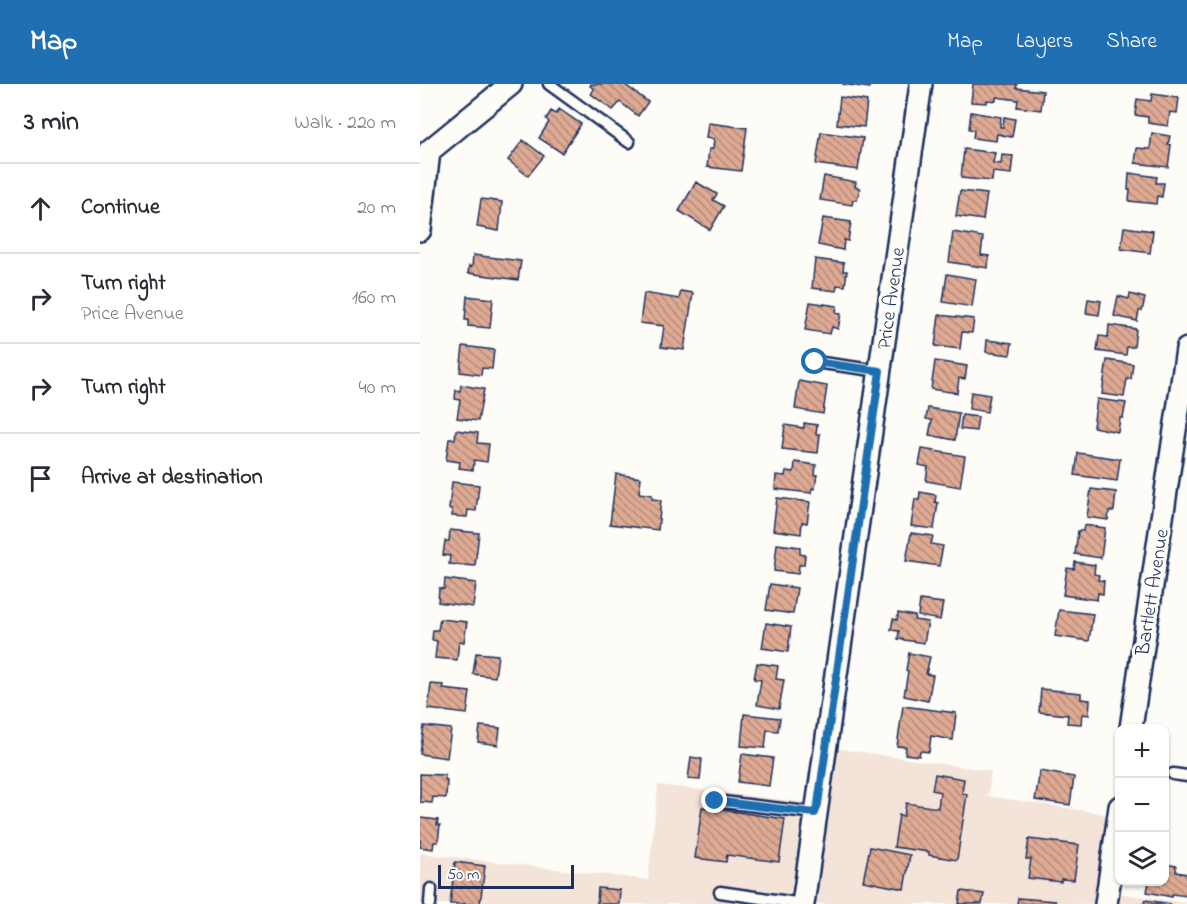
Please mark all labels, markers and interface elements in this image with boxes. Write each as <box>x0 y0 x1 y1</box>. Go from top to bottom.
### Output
text: Map <box>30 22 77 63</box>
text: Map <box>947 27 983 57</box>
text: Layers <box>1016 27 1073 57</box>
text: Share <box>1106 27 1157 57</box>
text: 3 min <box>24 104 79 142</box>
text: Walk · 220 m <box>294 109 396 138</box>
icon: ahead <box>24 192 57 225</box>
text: Continue <box>81 192 160 224</box>
text: 20 m <box>357 194 396 223</box>
street label: Price Avenue <box>871 245 914 351</box>
text: Turn right <box>81 268 166 300</box>
icon: right <box>24 282 57 315</box>
text: 160 m <box>352 284 396 313</box>
text: Price Avenue <box>81 300 184 329</box>
route start <box>801 348 827 374</box>
icon: right <box>24 372 57 405</box>
text: Turn right <box>81 372 166 404</box>
text: 40 m <box>359 374 396 403</box>
icon: arrive <box>24 462 57 495</box>
text: Arrive at destination <box>81 462 263 494</box>
street label: Bartlett Avenue <box>1129 527 1178 659</box>
map controls <box>1115 724 1169 886</box>
button: + <box>1115 724 1169 778</box>
button: − <box>1115 778 1169 832</box>
route end <box>701 787 727 813</box>
button: layers <box>1115 832 1169 886</box>
scale bar <box>438 862 574 890</box>
text: 50 m <box>447 863 479 887</box>

